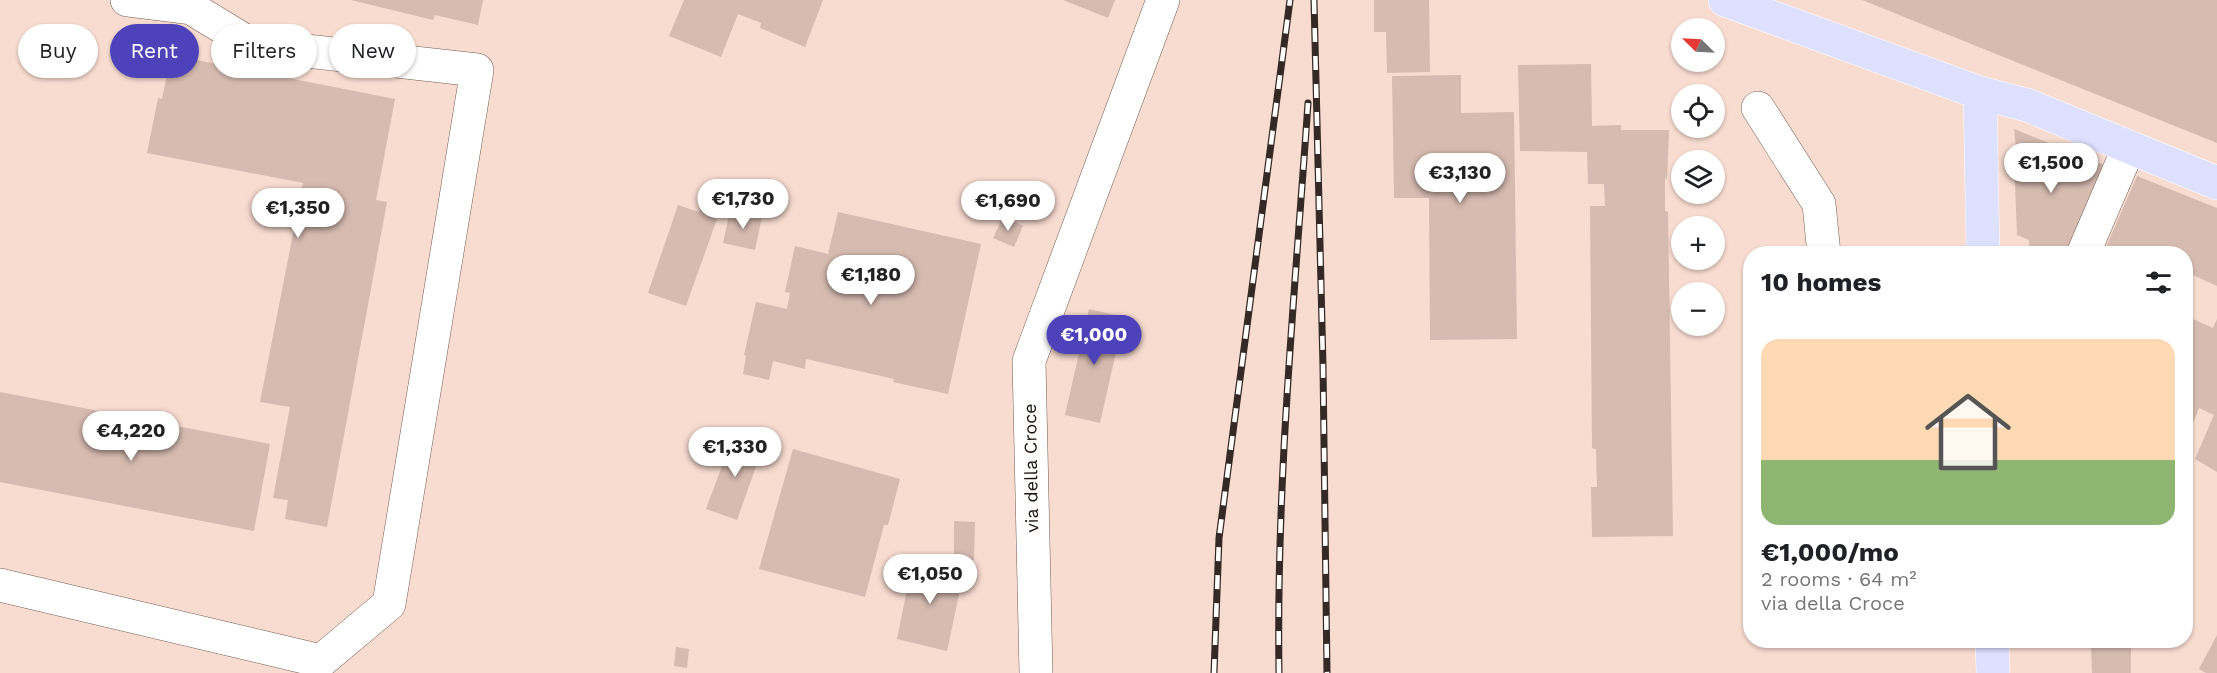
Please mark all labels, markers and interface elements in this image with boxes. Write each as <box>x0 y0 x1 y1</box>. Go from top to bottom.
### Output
north arrow <box>1671 18 1725 72</box>
map controls <box>1671 18 1725 336</box>
chip: Buy <box>18 24 98 78</box>
chip: Rent <box>110 24 199 78</box>
chip: Filters <box>211 24 317 78</box>
chip: New <box>329 24 416 78</box>
button: locate <box>1671 84 1725 138</box>
pin: €1,500 <box>2002 143 2100 194</box>
button: layers <box>1671 150 1725 204</box>
text: €1,500 <box>2018 150 2084 174</box>
pin: €3,130 <box>1411 153 1509 204</box>
text: €3,130 <box>1428 160 1492 184</box>
pin: €1,730 <box>694 179 792 230</box>
pin: €1,690 <box>959 181 1057 232</box>
text: €1,730 <box>711 186 775 210</box>
pin: €1,350 <box>249 188 347 239</box>
text: €1,690 <box>975 188 1041 212</box>
text: €1,350 <box>266 195 330 219</box>
button: + <box>1671 216 1725 270</box>
pin: €1,180 <box>822 255 920 306</box>
text: €1,180 <box>841 262 901 286</box>
icon: filters <box>2142 266 2175 299</box>
text: 10 homes <box>1761 267 1881 297</box>
button: − <box>1671 282 1725 336</box>
pin: €1,000 <box>1045 315 1143 366</box>
text: €1,000 <box>1061 322 1127 346</box>
icon: home <box>1914 378 2022 486</box>
street label: via della Croce <box>1019 403 1042 533</box>
pin: €4,220 <box>82 411 180 462</box>
text: €4,220 <box>96 418 166 442</box>
pin: €1,330 <box>686 427 784 478</box>
text: €1,330 <box>702 434 768 458</box>
text: €1,000/mo <box>1761 537 1899 567</box>
pin: €1,050 <box>881 554 979 605</box>
text: €1,050 <box>897 561 963 585</box>
text: 2 rooms · 64 m² <box>1761 567 1917 591</box>
text: via della Croce <box>1761 591 1905 615</box>

